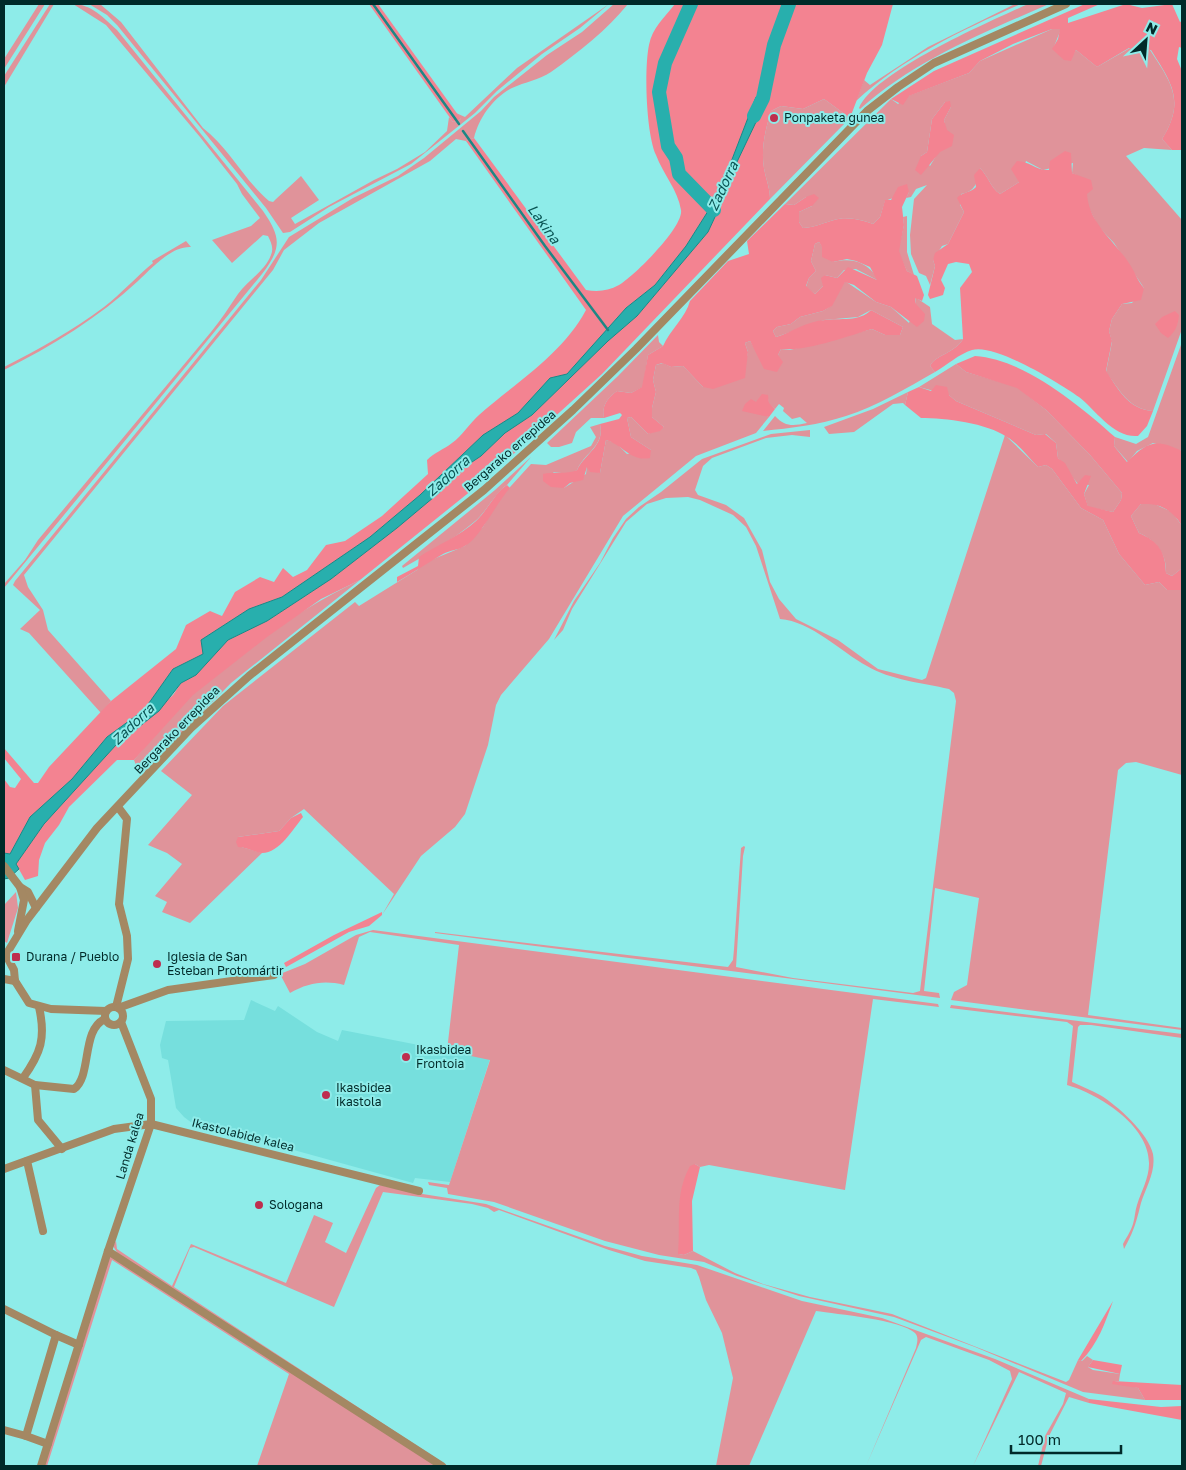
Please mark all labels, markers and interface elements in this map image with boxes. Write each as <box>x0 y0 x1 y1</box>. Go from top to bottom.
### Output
north arrow <box>1121 15 1171 65</box>
text: N <box>1143 18 1160 38</box>
place label: Ponpaketa gunea <box>784 110 884 125</box>
marker: Ponpaketa gunea <box>768 112 780 124</box>
water label: Zadorra <box>704 158 742 213</box>
water label: Lakina <box>525 201 565 247</box>
street label: Bergarako errepidea <box>461 407 559 495</box>
water label: Zadorra <box>423 451 473 499</box>
street label: Bergarako errepidea <box>131 682 223 777</box>
water label: Zadorra <box>108 699 158 748</box>
place label: Durana / Pueblo <box>26 949 119 964</box>
place label: Iglesia de San Esteban Protomártir <box>167 949 284 978</box>
marker: Durana / Pueblo <box>10 951 22 963</box>
marker: Iglesia de San Esteban Protomártir <box>151 958 163 970</box>
place label: Ikasbidea Frontoia <box>416 1042 471 1071</box>
marker: Ikasbidea Frontoia <box>400 1051 412 1063</box>
place label: Ikasbidea ikastola <box>336 1080 391 1109</box>
marker: Ikasbidea ikastola <box>320 1089 332 1101</box>
street label: Landa kalea <box>112 1111 147 1181</box>
street label: Ikastolabide kalea <box>190 1115 296 1154</box>
place label: Sologana <box>269 1197 323 1212</box>
marker: Sologana <box>253 1199 265 1211</box>
scale bar <box>1011 1422 1121 1454</box>
text: 100 m <box>1018 1430 1061 1448</box>

